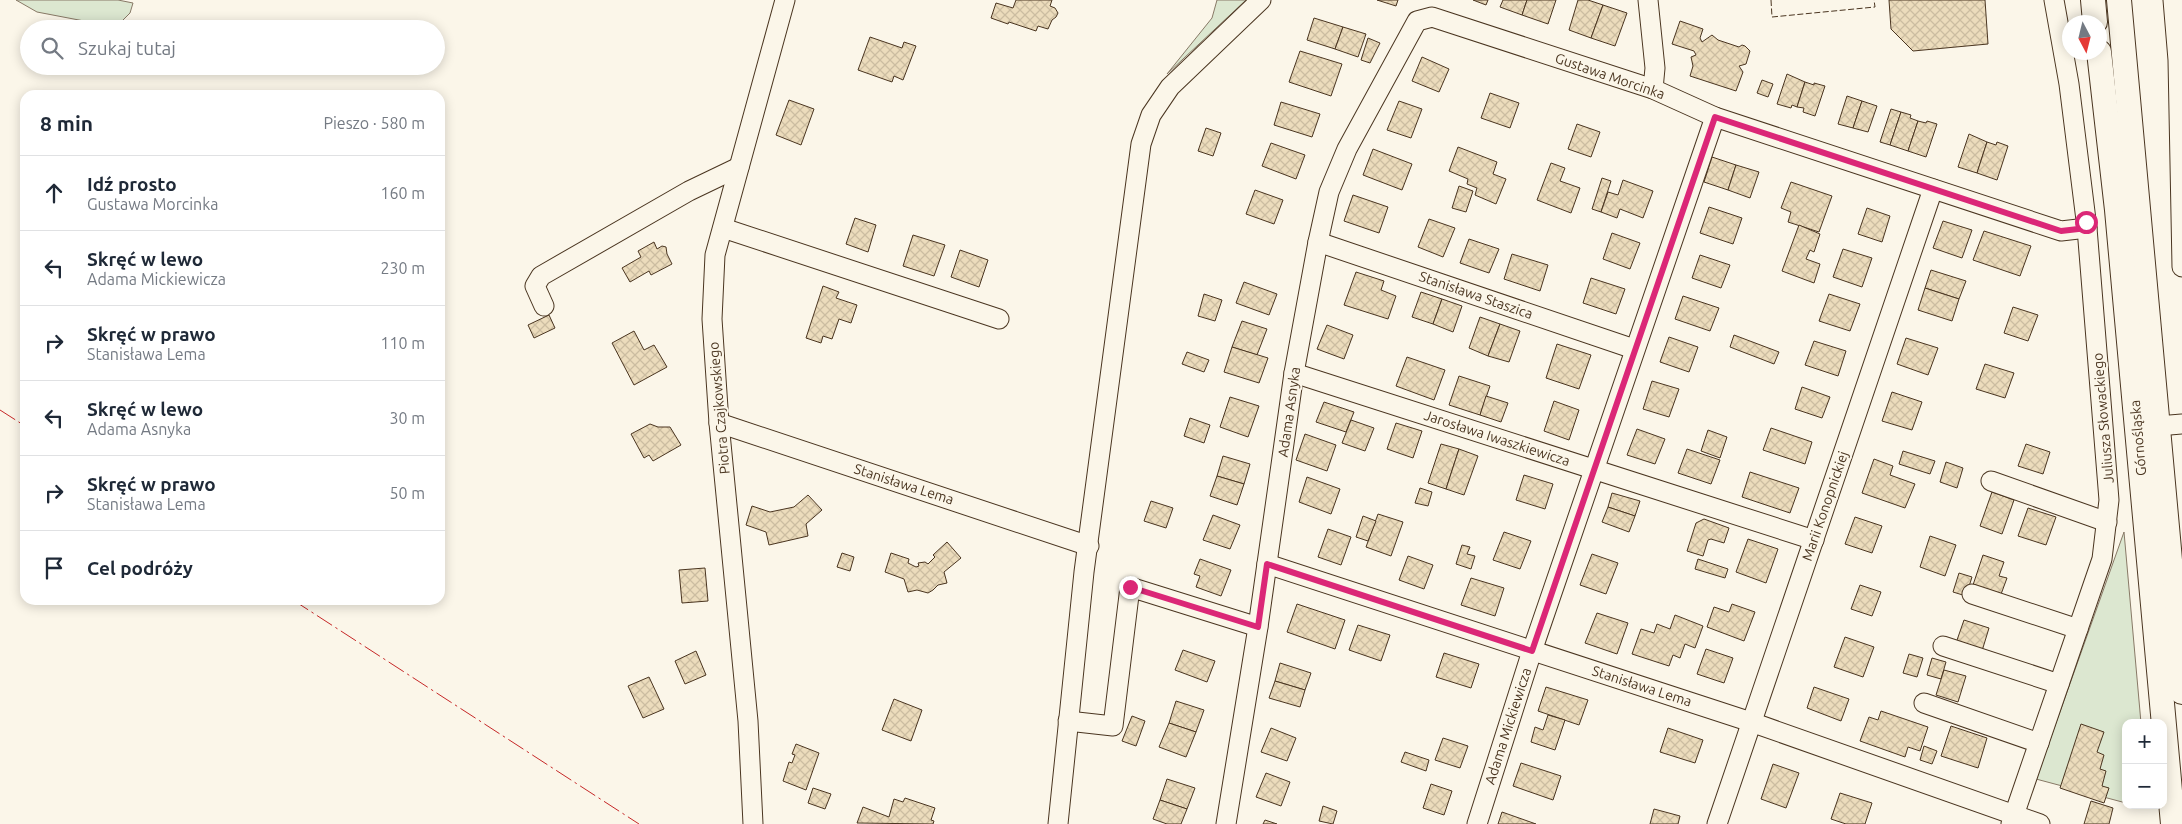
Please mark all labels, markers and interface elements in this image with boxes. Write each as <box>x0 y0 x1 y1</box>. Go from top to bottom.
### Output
north arrow <box>2062 15 2107 60</box>
search box <box>20 20 445 75</box>
icon: search <box>38 34 66 62</box>
text: Szukaj tutaj <box>78 37 176 59</box>
street label: Gustawa Morcinka <box>1553 50 1667 102</box>
text: 8 min <box>40 111 93 135</box>
text: Pieszo · 580 m <box>323 114 425 132</box>
text: Idź prosto <box>87 173 177 195</box>
icon: ahead <box>40 179 68 207</box>
text: 160 m <box>380 184 425 202</box>
text: Gustawa Morcinka <box>87 195 219 213</box>
route start <box>2075 211 2098 234</box>
text: Skręć w lewo <box>87 248 203 270</box>
icon: left <box>40 254 68 282</box>
text: 230 m <box>380 259 425 277</box>
street label: Stanisława Staszica <box>1417 268 1535 322</box>
text: Adama Mickiewicza <box>87 270 226 288</box>
text: Skręć w prawo <box>87 323 216 345</box>
icon: right <box>40 329 68 357</box>
text: 110 m <box>380 334 425 352</box>
street label: Piotra Czajkowskiego <box>705 341 733 475</box>
text: Stanisława Lema <box>87 345 206 363</box>
street label: Juliusza Słowackiego <box>2089 352 2117 484</box>
street label: Adama Asnyka <box>1275 366 1303 458</box>
text: Skręć w lewo <box>87 398 203 420</box>
street label: Górnośląska <box>2127 399 2149 477</box>
icon: left <box>40 404 68 432</box>
street label: Jarosława Iwaszkiewicza <box>1422 407 1572 469</box>
text: 30 m <box>389 409 425 427</box>
text: Adama Asnyka <box>87 420 191 438</box>
street label: Marii Konopnickiej <box>1799 449 1851 563</box>
street label: Stanisława Lema <box>852 460 956 508</box>
text: Skręć w prawo <box>87 473 216 495</box>
icon: right <box>40 479 68 507</box>
text: 50 m <box>389 484 425 502</box>
text: Stanisława Lema <box>87 495 206 513</box>
icon: arrive <box>40 554 68 582</box>
text: Cel podróży <box>87 557 193 579</box>
route end <box>1119 576 1142 599</box>
street label: Stanisława Lema <box>1590 662 1694 710</box>
street label: Adama Mickiewicza <box>1482 666 1534 786</box>
map controls <box>2122 719 2167 809</box>
button: + <box>2122 719 2167 764</box>
button: − <box>2122 764 2167 809</box>

